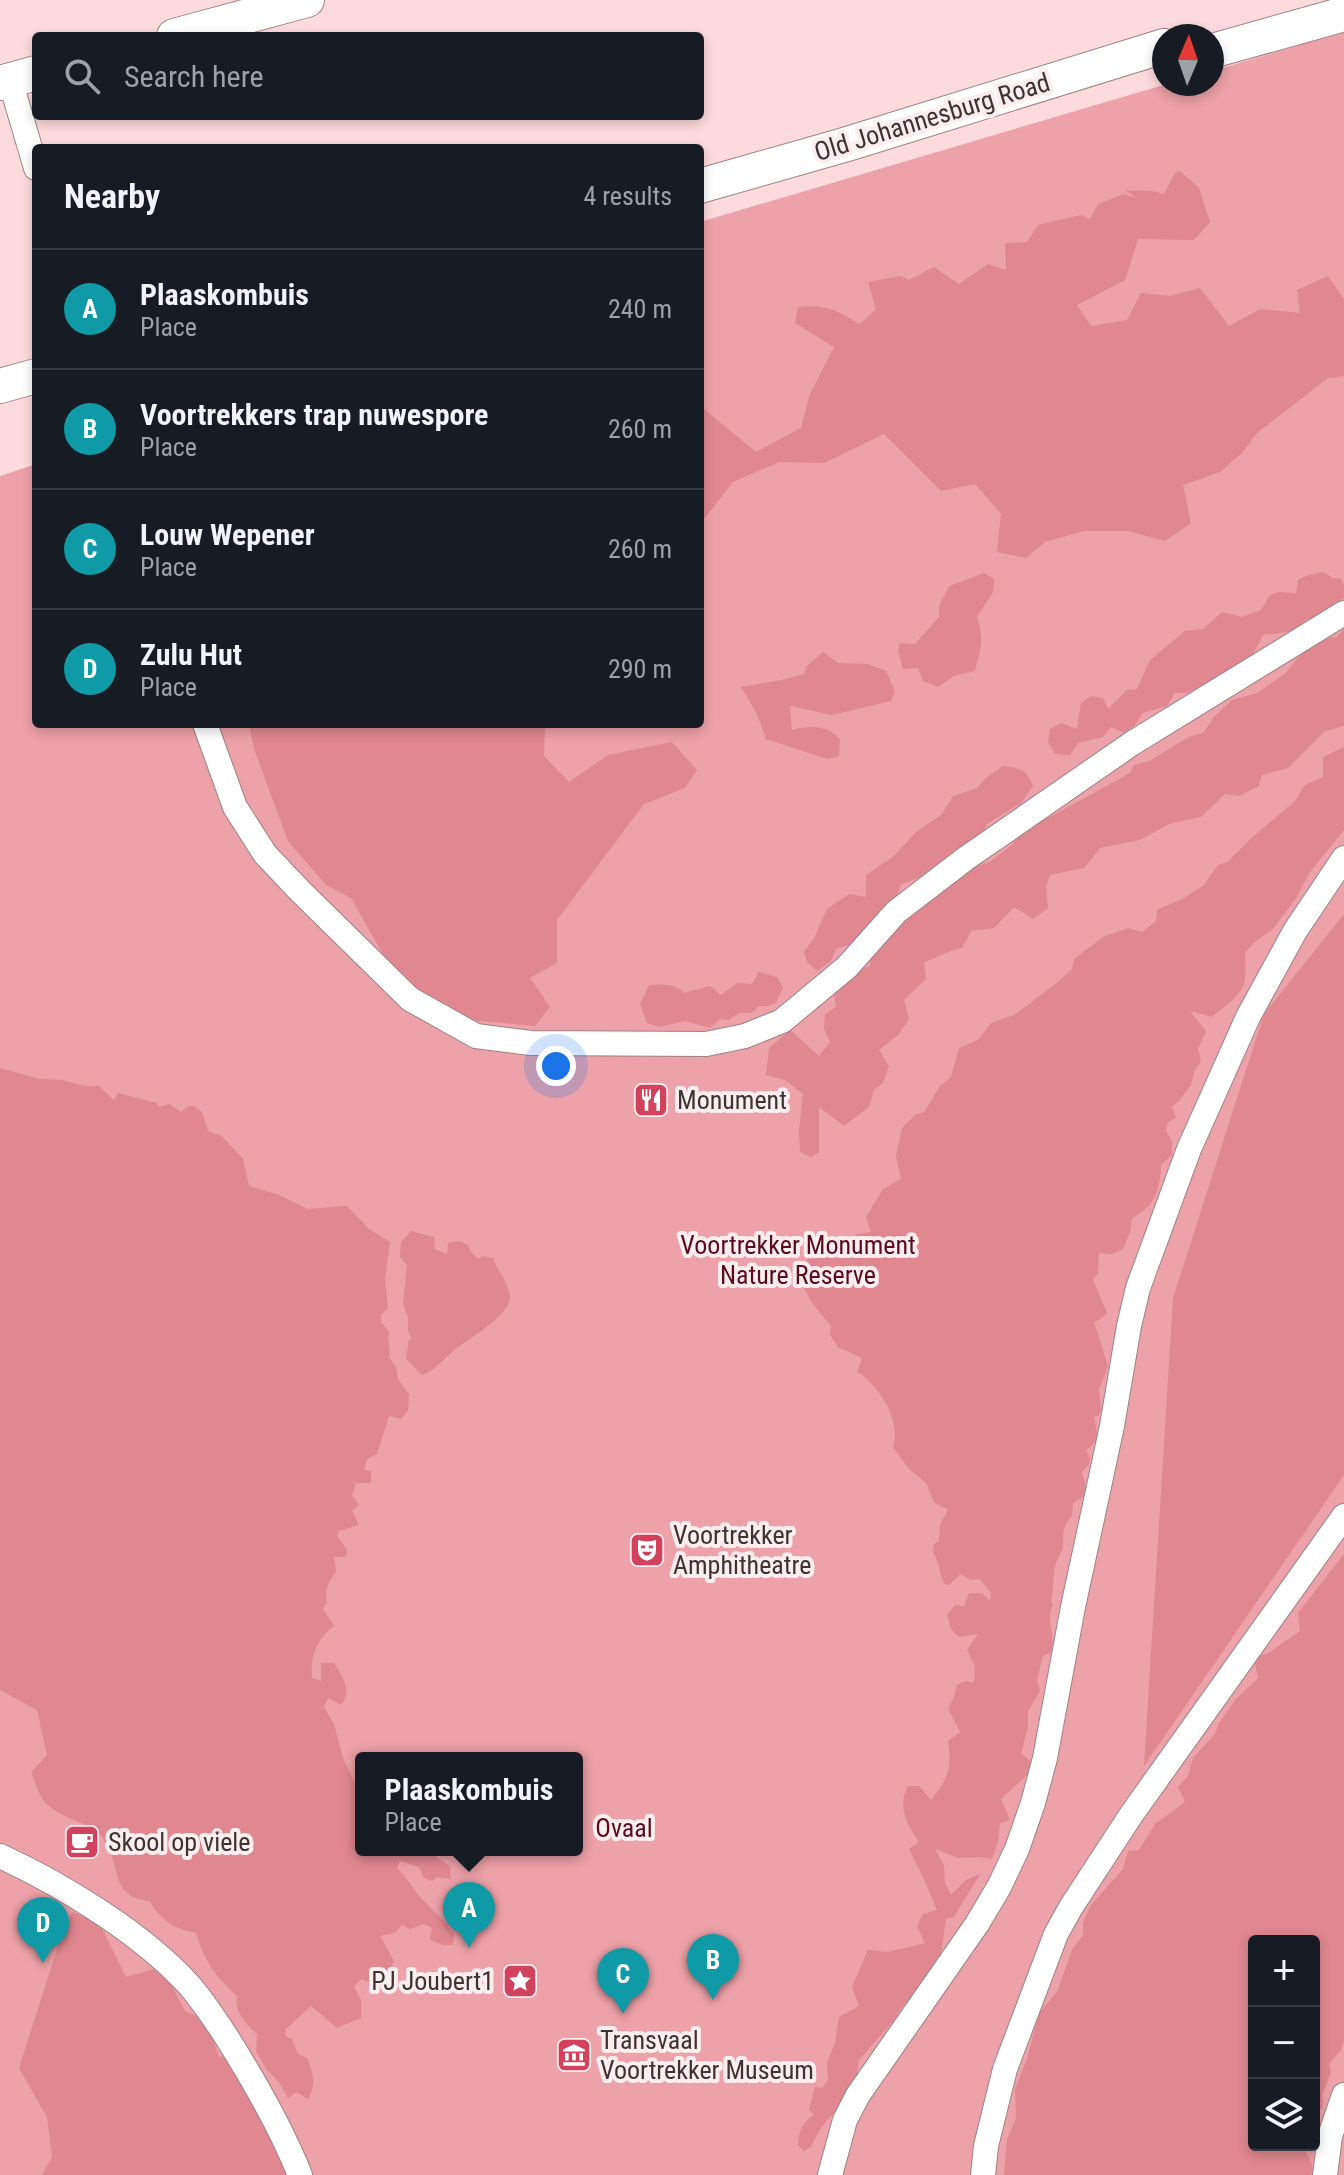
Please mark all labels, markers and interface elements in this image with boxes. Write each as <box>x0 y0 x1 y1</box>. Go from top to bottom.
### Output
north arrow <box>1152 24 1224 96</box>
search box <box>32 32 704 120</box>
icon: search <box>60 54 104 98</box>
text: Search here <box>124 59 264 94</box>
street label: Old Johannesburg Road <box>811 67 1053 167</box>
text: Nearby <box>64 176 160 216</box>
text: 4 results <box>583 181 672 211</box>
text: Plaaskombuis <box>140 277 309 312</box>
text: A <box>82 294 98 324</box>
text: 240 m <box>608 294 672 324</box>
text: Place <box>140 312 197 342</box>
text: Voortrekkers trap nuwespore <box>140 397 488 432</box>
text: B <box>83 414 97 444</box>
text: 260 m <box>608 414 672 444</box>
text: Place <box>140 432 197 462</box>
text: Louw Wepener <box>140 517 315 552</box>
text: C <box>83 534 97 564</box>
text: 260 m <box>608 534 672 564</box>
text: Place <box>140 552 197 582</box>
text: Zulu Hut <box>140 637 242 672</box>
text: D <box>83 654 97 684</box>
text: 290 m <box>608 654 672 684</box>
text: Place <box>140 672 197 702</box>
your location <box>536 1046 576 1086</box>
restaurant icon: Monument <box>632 1081 670 1119</box>
place label: Monument <box>677 1085 787 1115</box>
park label: Voortrekker Monument Nature Reserve <box>680 1230 916 1290</box>
place label: Voortrekker Amphitheatre <box>673 1520 811 1580</box>
theatre icon: Voortrekker Amphitheatre <box>628 1531 666 1569</box>
popup <box>355 1752 583 1856</box>
text: Plaaskombuis <box>385 1772 553 1807</box>
text: Place <box>385 1807 442 1837</box>
park label: Ovaal <box>595 1813 653 1843</box>
cafe icon: Skool op viele <box>63 1823 101 1861</box>
place label: Skool op viele <box>108 1827 251 1857</box>
pin: A <box>443 1882 495 1948</box>
pin: D <box>17 1897 69 1963</box>
pin: B <box>687 1934 739 2000</box>
map controls <box>1248 1935 1320 2151</box>
button: + <box>1248 1935 1320 2007</box>
pin: C <box>597 1948 649 2014</box>
place icon: PJ Joubert1 <box>501 1962 539 2000</box>
place label: PJ Joubert1 <box>371 1966 494 1996</box>
button: − <box>1248 2007 1320 2079</box>
place label: Transvaal Voortrekker Museum <box>600 2025 814 2085</box>
museum icon: Transvaal Voortrekker Museum <box>555 2036 593 2074</box>
button: layers <box>1248 2079 1320 2151</box>

